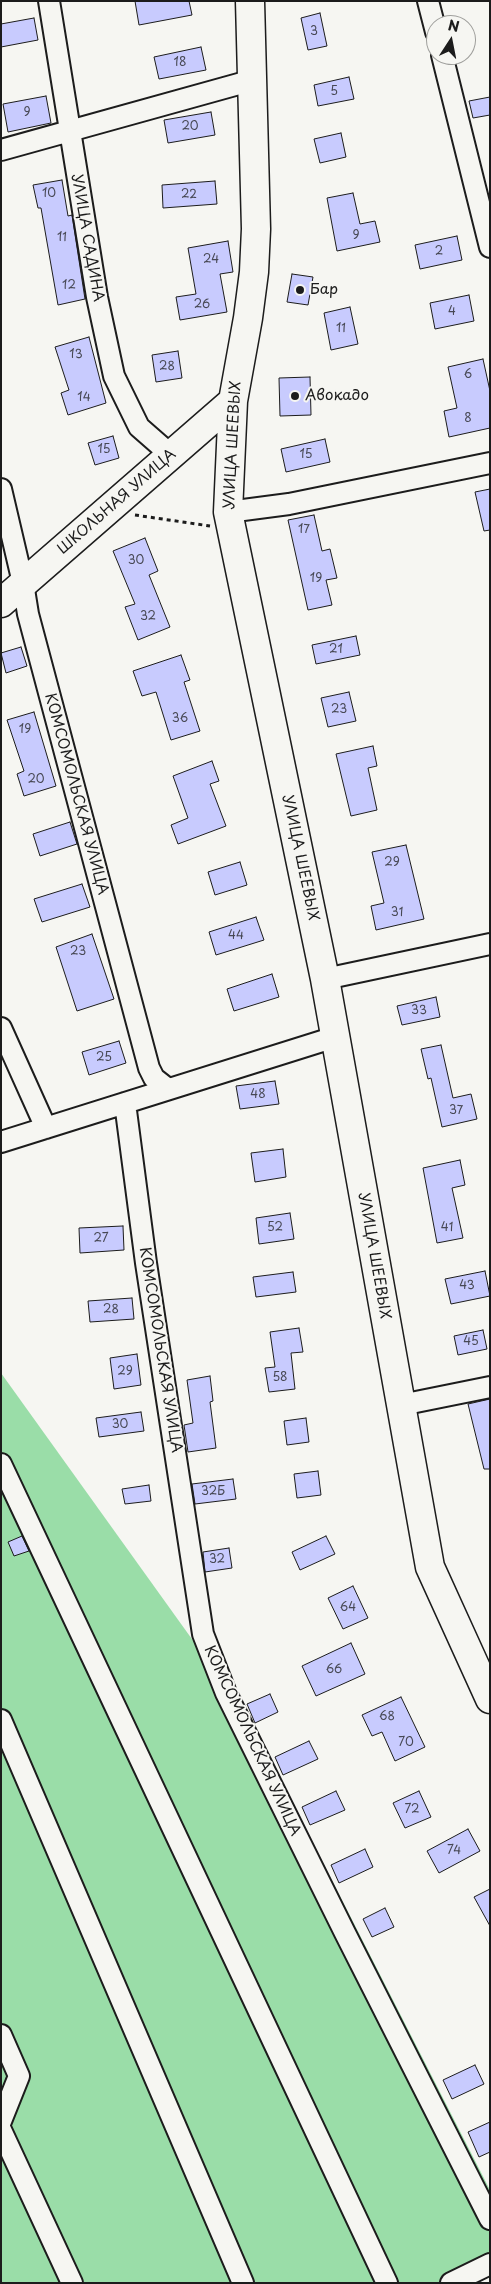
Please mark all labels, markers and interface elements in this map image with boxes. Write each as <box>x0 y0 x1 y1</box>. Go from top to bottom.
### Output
text: N <box>446 14 461 37</box>
north arrow <box>426 15 476 65</box>
house number: 3 <box>310 25 318 39</box>
house number: 18 <box>174 56 186 70</box>
house number: 5 <box>330 85 338 99</box>
house number: 9 <box>23 106 31 120</box>
house number: 20 <box>181 120 199 134</box>
street label: УЛИЦА САДИНА <box>67 173 107 303</box>
house number: 10 <box>42 187 56 201</box>
house number: 22 <box>181 188 197 202</box>
house number: 9 <box>352 229 360 243</box>
house number: 11 <box>57 231 67 245</box>
house number: 2 <box>435 245 443 259</box>
house number: 24 <box>203 253 219 267</box>
house number: 12 <box>62 279 76 293</box>
place label: Бар <box>310 281 338 299</box>
marker: Бар <box>294 284 306 296</box>
house number: 26 <box>194 298 210 312</box>
house number: 4 <box>448 305 456 319</box>
house number: 11 <box>336 322 346 336</box>
house number: 13 <box>69 348 83 362</box>
house number: 28 <box>159 360 175 374</box>
house number: 6 <box>464 368 472 382</box>
street label: УЛИЦА ШЕЕВЫХ <box>221 380 245 510</box>
place label: Авокадо <box>305 387 369 405</box>
marker: Авокадо <box>289 390 301 402</box>
house number: 14 <box>77 391 91 405</box>
house number: 8 <box>464 412 472 426</box>
house number: 15 <box>97 443 111 457</box>
street label: ШКОЛЬНАЯ УЛИЦА <box>54 446 180 558</box>
house number: 15 <box>299 448 313 462</box>
house number: 17 <box>298 523 310 537</box>
house number: 30 <box>128 554 144 568</box>
house number: 19 <box>310 572 322 586</box>
house number: 32 <box>140 610 156 624</box>
house number: 21 <box>329 643 343 657</box>
street label: КОМСОМОЛЬСКАЯ УЛИЦА <box>40 691 112 897</box>
house number: 23 <box>331 703 347 717</box>
house number: 36 <box>172 712 188 726</box>
house number: 19 <box>19 723 31 737</box>
house number: 20 <box>27 773 45 787</box>
street label: УЛИЦА ШЕЕВЫХ <box>278 793 322 923</box>
house number: 29 <box>384 856 400 870</box>
house number: 31 <box>391 906 403 920</box>
house number: 44 <box>228 929 244 943</box>
house number: 23 <box>70 945 86 959</box>
house number: 33 <box>411 1004 427 1018</box>
house number: 25 <box>96 1051 112 1065</box>
house number: 48 <box>250 1088 266 1102</box>
house number: 37 <box>449 1104 463 1118</box>
street label: УЛИЦА ШЕЕВЫХ <box>354 1191 394 1321</box>
house number: 52 <box>267 1221 283 1235</box>
house number: 41 <box>441 1221 453 1235</box>
house number: 27 <box>94 1232 108 1246</box>
street label: КОМСОМОЛЬСКАЯ УЛИЦА <box>135 1246 185 1454</box>
house number: 43 <box>459 1279 475 1293</box>
house number: 28 <box>103 1303 119 1317</box>
house number: 45 <box>463 1335 479 1349</box>
house number: 29 <box>117 1365 133 1379</box>
house number: 58 <box>272 1371 288 1385</box>
house number: 30 <box>112 1418 128 1432</box>
house number: 32Б <box>201 1485 225 1499</box>
house number: 32 <box>209 1553 225 1567</box>
house number: 64 <box>340 1601 356 1615</box>
street label: КОМСОМОЛЬСКАЯ УЛИЦА <box>200 1643 304 1839</box>
house number: 66 <box>326 1663 342 1677</box>
house number: 68 <box>379 1710 395 1724</box>
house number: 70 <box>398 1736 414 1750</box>
house number: 72 <box>404 1803 420 1817</box>
house number: 74 <box>447 1844 461 1858</box>

